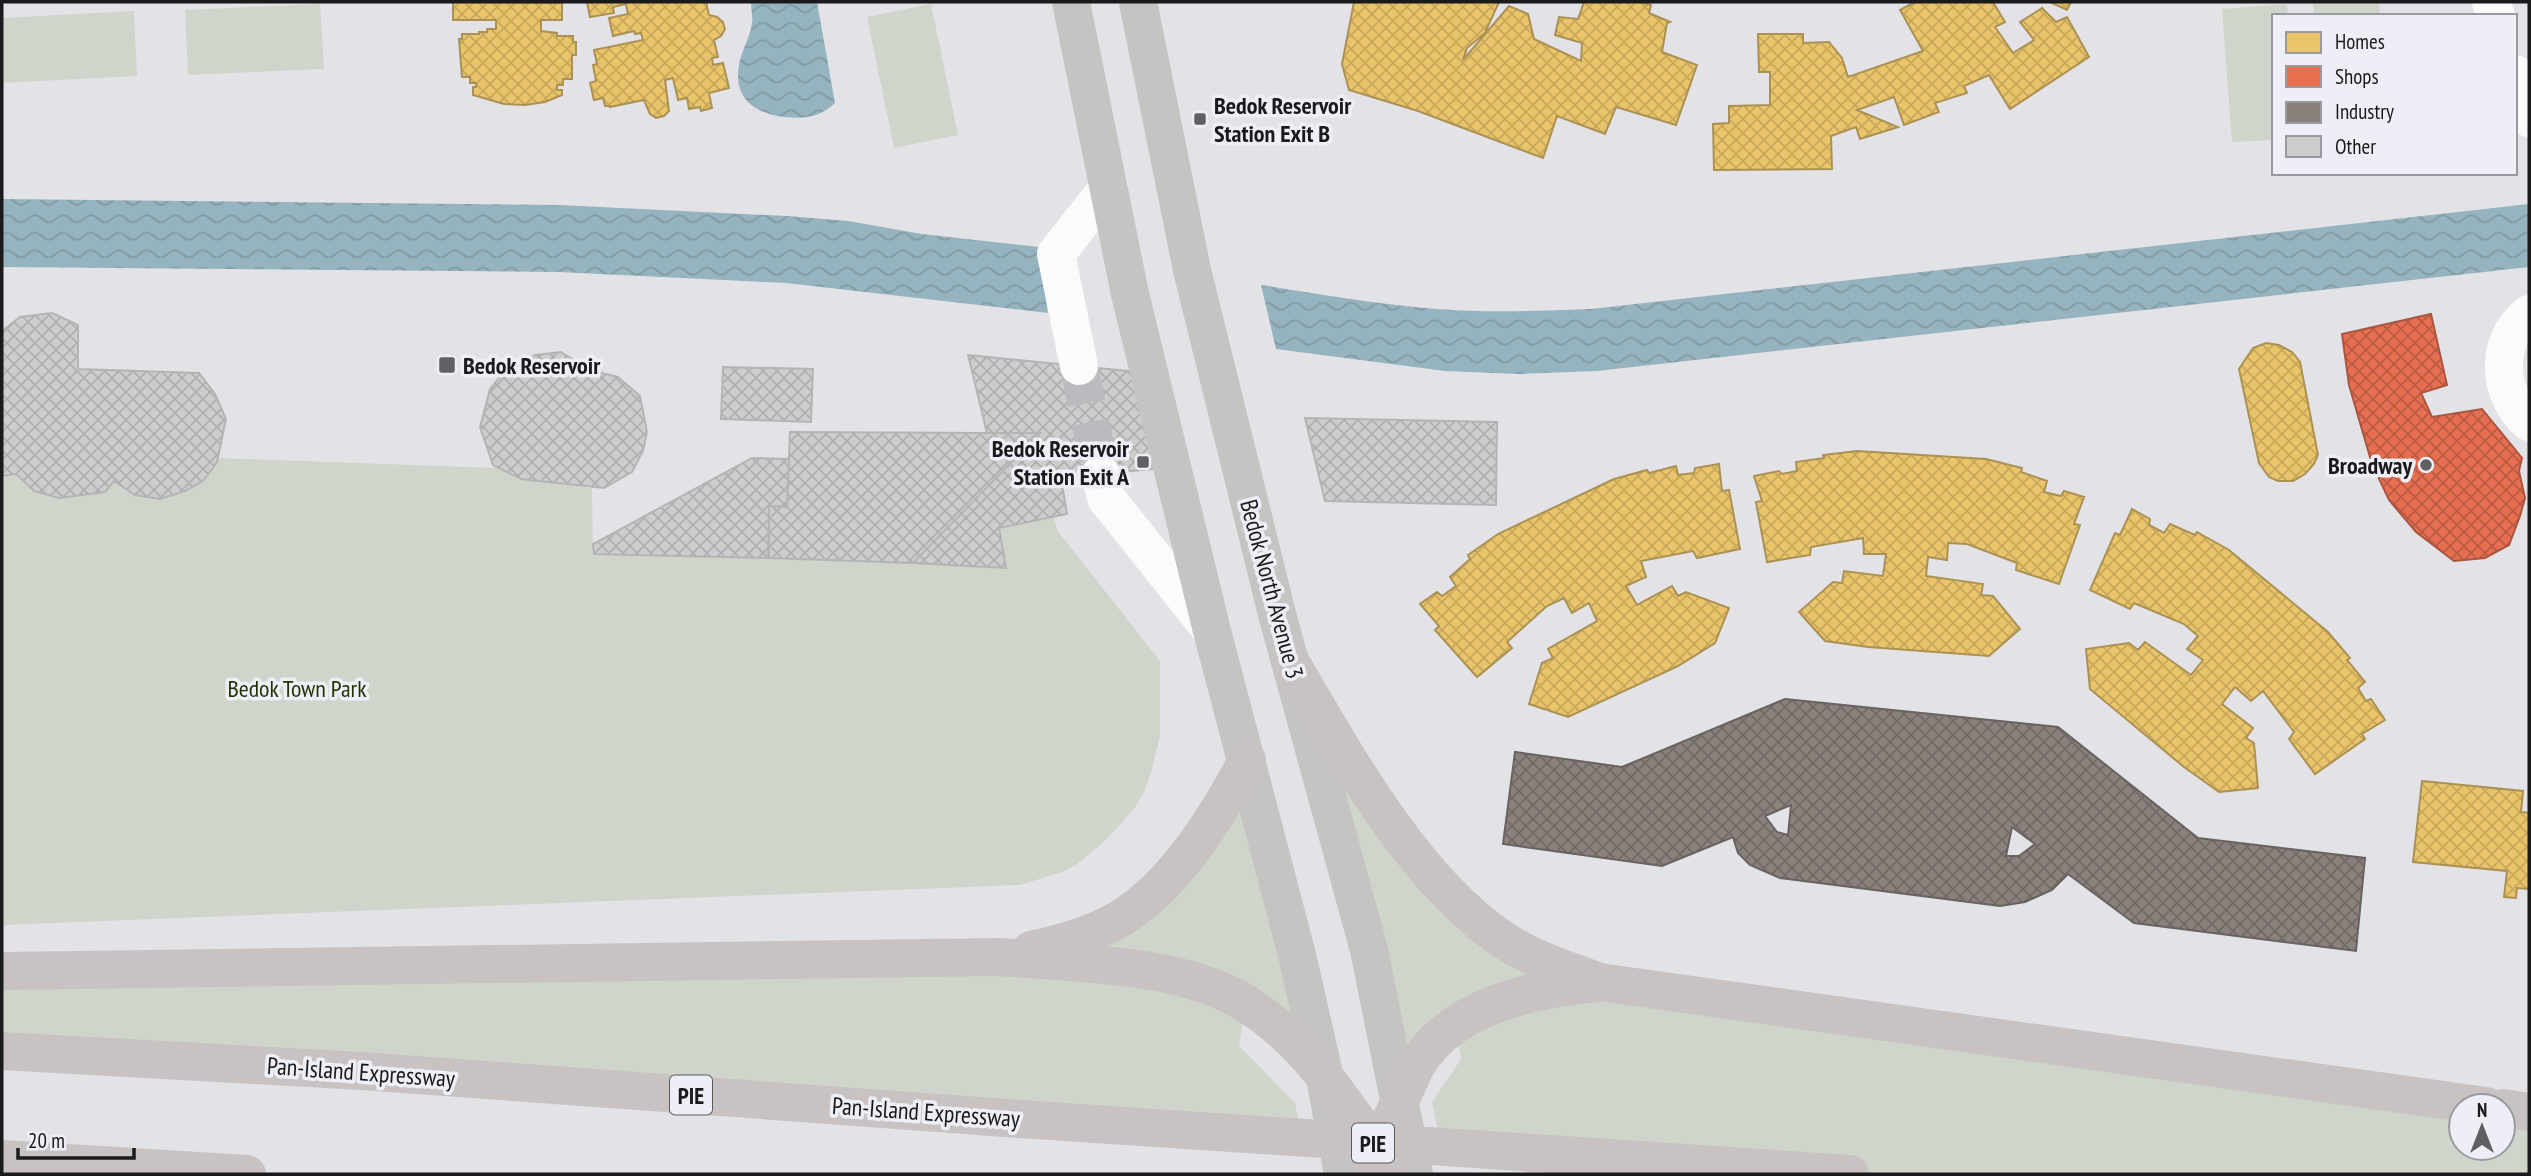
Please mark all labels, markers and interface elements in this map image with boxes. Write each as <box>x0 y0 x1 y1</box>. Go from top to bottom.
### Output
legend <box>2272 14 2517 175</box>
text: Homes <box>2335 28 2385 55</box>
text: Shops <box>2335 63 2379 90</box>
place label: Bedok Reservoir Station Exit B <box>1214 90 1352 149</box>
text: Industry <box>2335 98 2394 125</box>
marker: Bedok Reservoir Station Exit B <box>1192 111 1208 127</box>
text: Other <box>2335 133 2376 160</box>
place label: Bedok Reservoir <box>463 350 601 381</box>
marker: Bedok Reservoir <box>437 355 457 375</box>
place label: Bedok Reservoir Station Exit A <box>992 433 1130 492</box>
place label: Broadway <box>2328 450 2412 481</box>
marker: Bedok Reservoir Station Exit A <box>1135 454 1151 470</box>
marker: Broadway <box>2418 457 2434 473</box>
street label: Bedok North Avenue 3 <box>1233 496 1311 682</box>
park label: Bedok Town Park <box>227 673 367 704</box>
street label: Pan-Island Expressway <box>266 1050 456 1094</box>
road number: PIE <box>670 1076 712 1114</box>
street label: Pan-Island Expressway <box>831 1090 1021 1134</box>
north arrow <box>2447 1092 2517 1162</box>
text: N <box>2477 1098 2487 1122</box>
scale bar <box>18 1116 133 1160</box>
road number: PIE <box>1352 1124 1394 1162</box>
text: 20 m <box>28 1127 65 1154</box>

